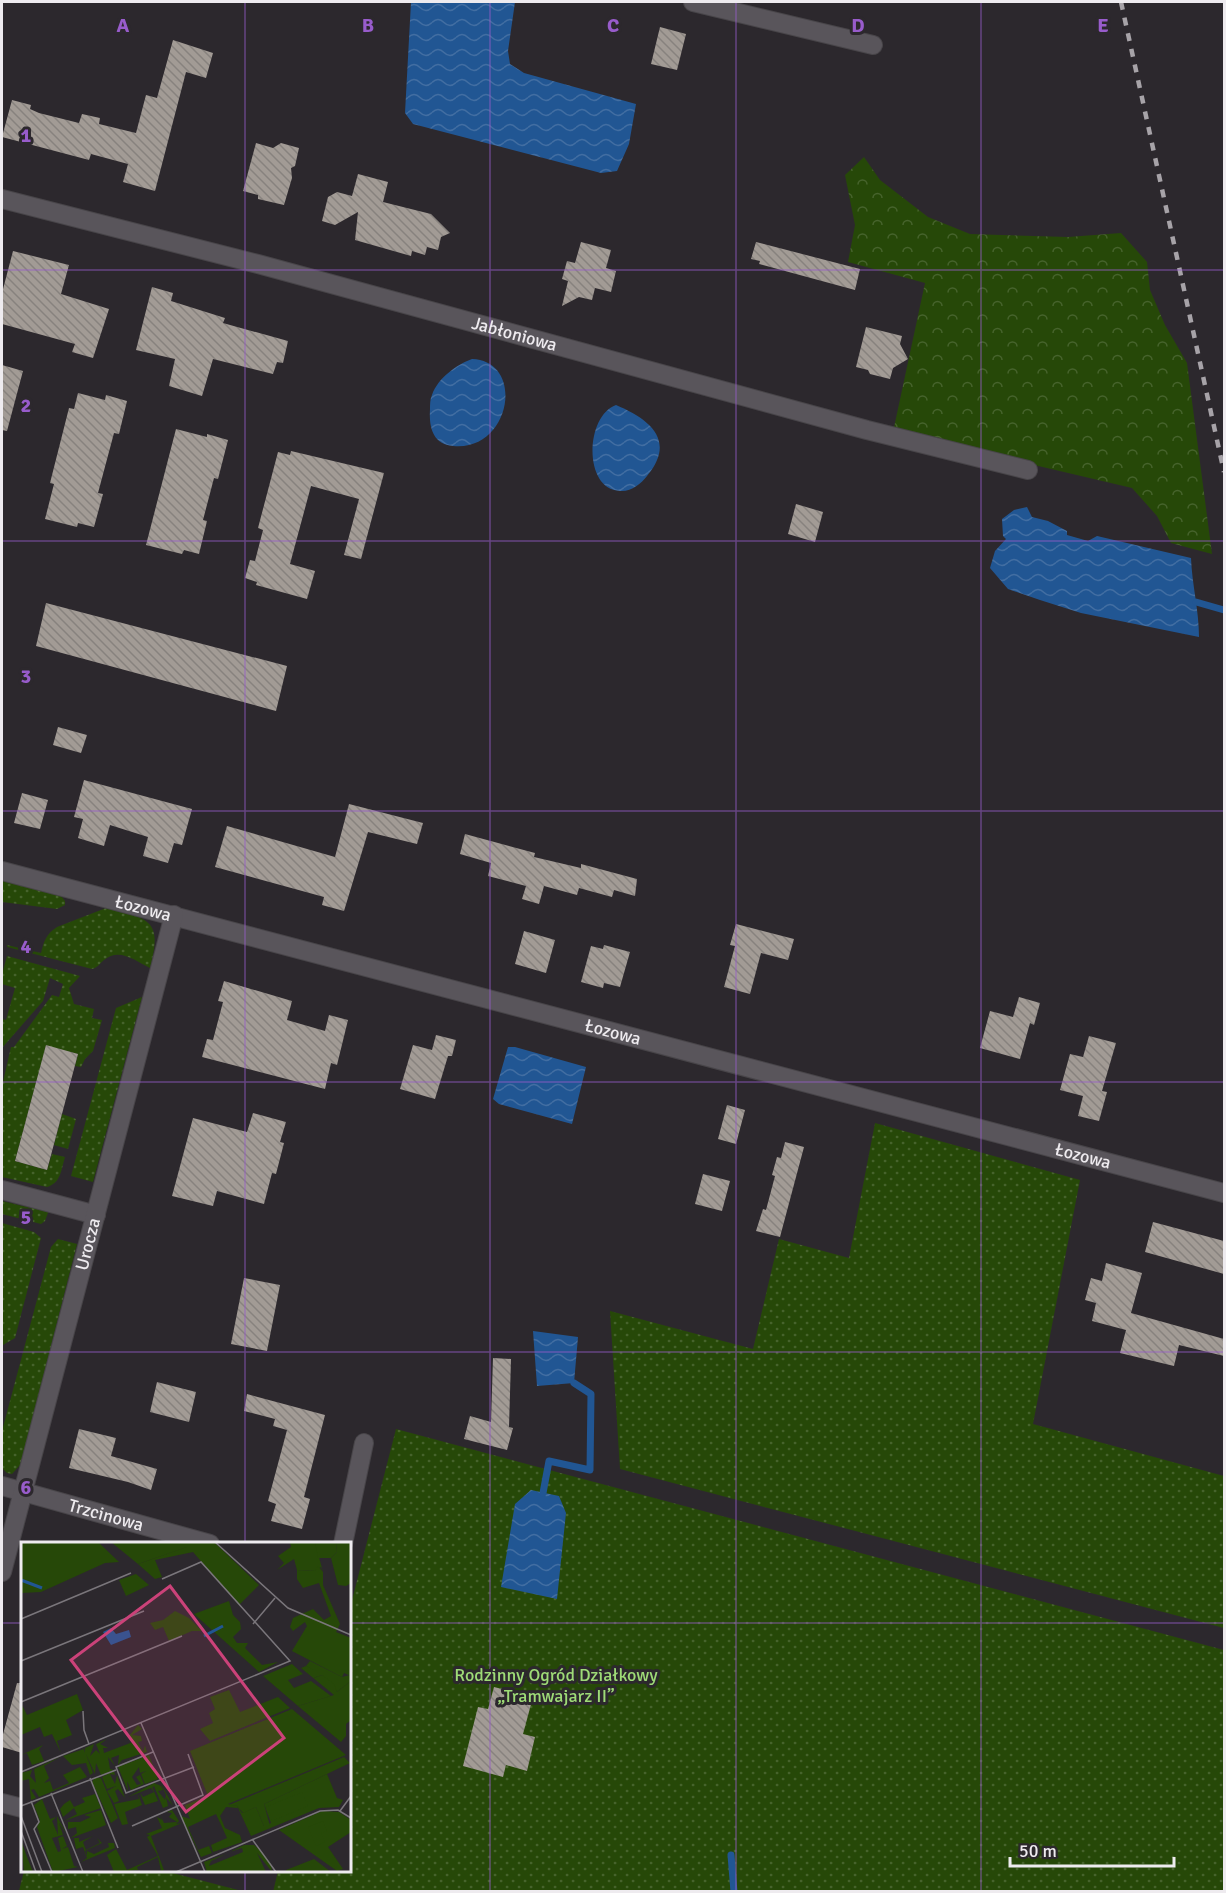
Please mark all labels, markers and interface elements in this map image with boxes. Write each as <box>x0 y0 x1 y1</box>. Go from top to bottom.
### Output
text: A <box>117 13 130 38</box>
text: B <box>362 13 374 38</box>
text: C <box>607 13 619 38</box>
text: D <box>851 13 865 38</box>
text: E <box>1097 13 1109 38</box>
text: 1 <box>21 123 32 148</box>
street label: Jabłoniowa <box>469 312 560 356</box>
text: 2 <box>21 393 31 418</box>
text: 3 <box>21 664 31 689</box>
street label: Łozowa <box>113 890 174 926</box>
text: 4 <box>21 934 32 959</box>
street label: Łozowa <box>583 1014 644 1050</box>
street label: Łozowa <box>1053 1138 1113 1174</box>
text: 5 <box>21 1205 31 1230</box>
street label: Urocza <box>70 1215 105 1273</box>
text: 6 <box>21 1475 32 1500</box>
street label: Trzcinowa <box>66 1494 146 1536</box>
inset map <box>21 1542 351 1872</box>
park label: Rodzinny Ogród Działkowy „Tramwajarz II” <box>454 1664 658 1707</box>
scale bar <box>1010 1830 1174 1868</box>
text: 50 m <box>1019 1840 1057 1862</box>

